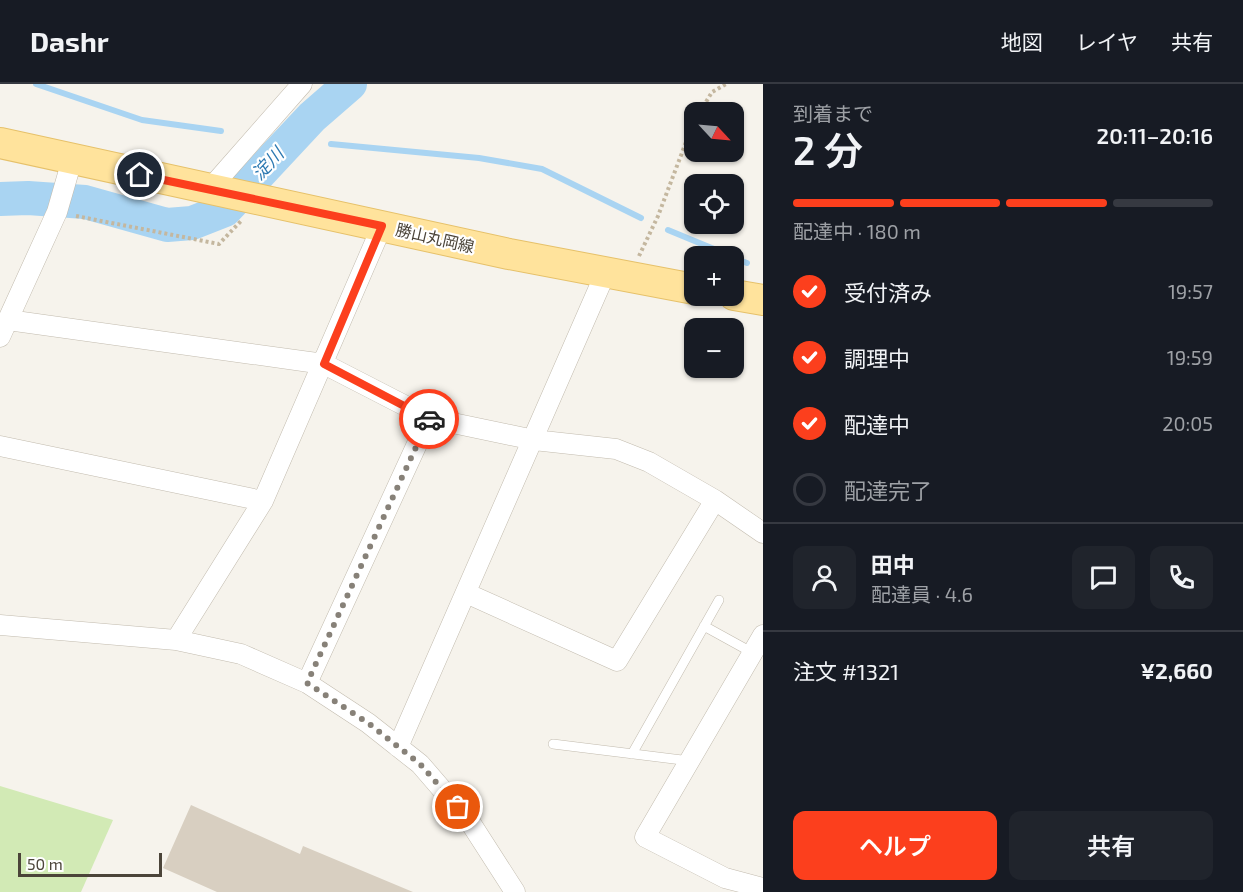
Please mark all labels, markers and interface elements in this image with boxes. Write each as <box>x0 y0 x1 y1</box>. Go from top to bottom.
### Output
text: Dashr <box>30 24 109 58</box>
text: 地図 <box>1001 29 1043 54</box>
text: レイヤ <box>1076 29 1138 54</box>
text: 共有 <box>1171 29 1213 54</box>
text: 到着まで <box>793 101 873 125</box>
north arrow <box>684 102 744 162</box>
map controls <box>684 102 744 378</box>
text: 20:11–20:16 <box>1097 122 1213 148</box>
text: 2 分 <box>793 126 863 173</box>
water label: 淀川 <box>247 141 289 184</box>
pin <box>114 149 165 200</box>
icon: home <box>123 158 156 191</box>
button: locate <box>684 174 744 234</box>
street label: 勝山丸岡線 <box>394 219 476 256</box>
text: 配達中 · 180 m <box>793 219 921 243</box>
button: + <box>684 246 744 306</box>
icon: check <box>793 275 826 308</box>
text: 受付済み <box>844 279 932 305</box>
text: 19:57 <box>1168 279 1213 303</box>
button: − <box>684 318 744 378</box>
icon: check <box>793 341 826 374</box>
text: 調理中 <box>844 345 910 371</box>
text: 19:59 <box>1167 345 1213 369</box>
courier <box>399 389 459 449</box>
icon: car <box>413 403 446 436</box>
icon: check <box>793 407 826 440</box>
text: 配達中 <box>844 411 910 437</box>
text: 20:05 <box>1162 411 1213 435</box>
text: 配達完了 <box>844 477 932 503</box>
button: person <box>793 546 856 609</box>
button: chat <box>1072 546 1135 609</box>
button: phone <box>1150 546 1213 609</box>
text: 田中 <box>871 551 915 577</box>
text: 配達員 · 4.6 <box>871 582 973 606</box>
text: ¥2,660 <box>1140 657 1213 683</box>
text: 注文 #1321 <box>793 658 899 684</box>
pin <box>432 781 483 832</box>
icon: bag <box>441 790 474 823</box>
button: ヘルプ <box>793 811 997 880</box>
button: 共有 <box>1009 811 1213 880</box>
scale bar <box>18 850 162 878</box>
text: 50 m <box>27 854 63 873</box>

